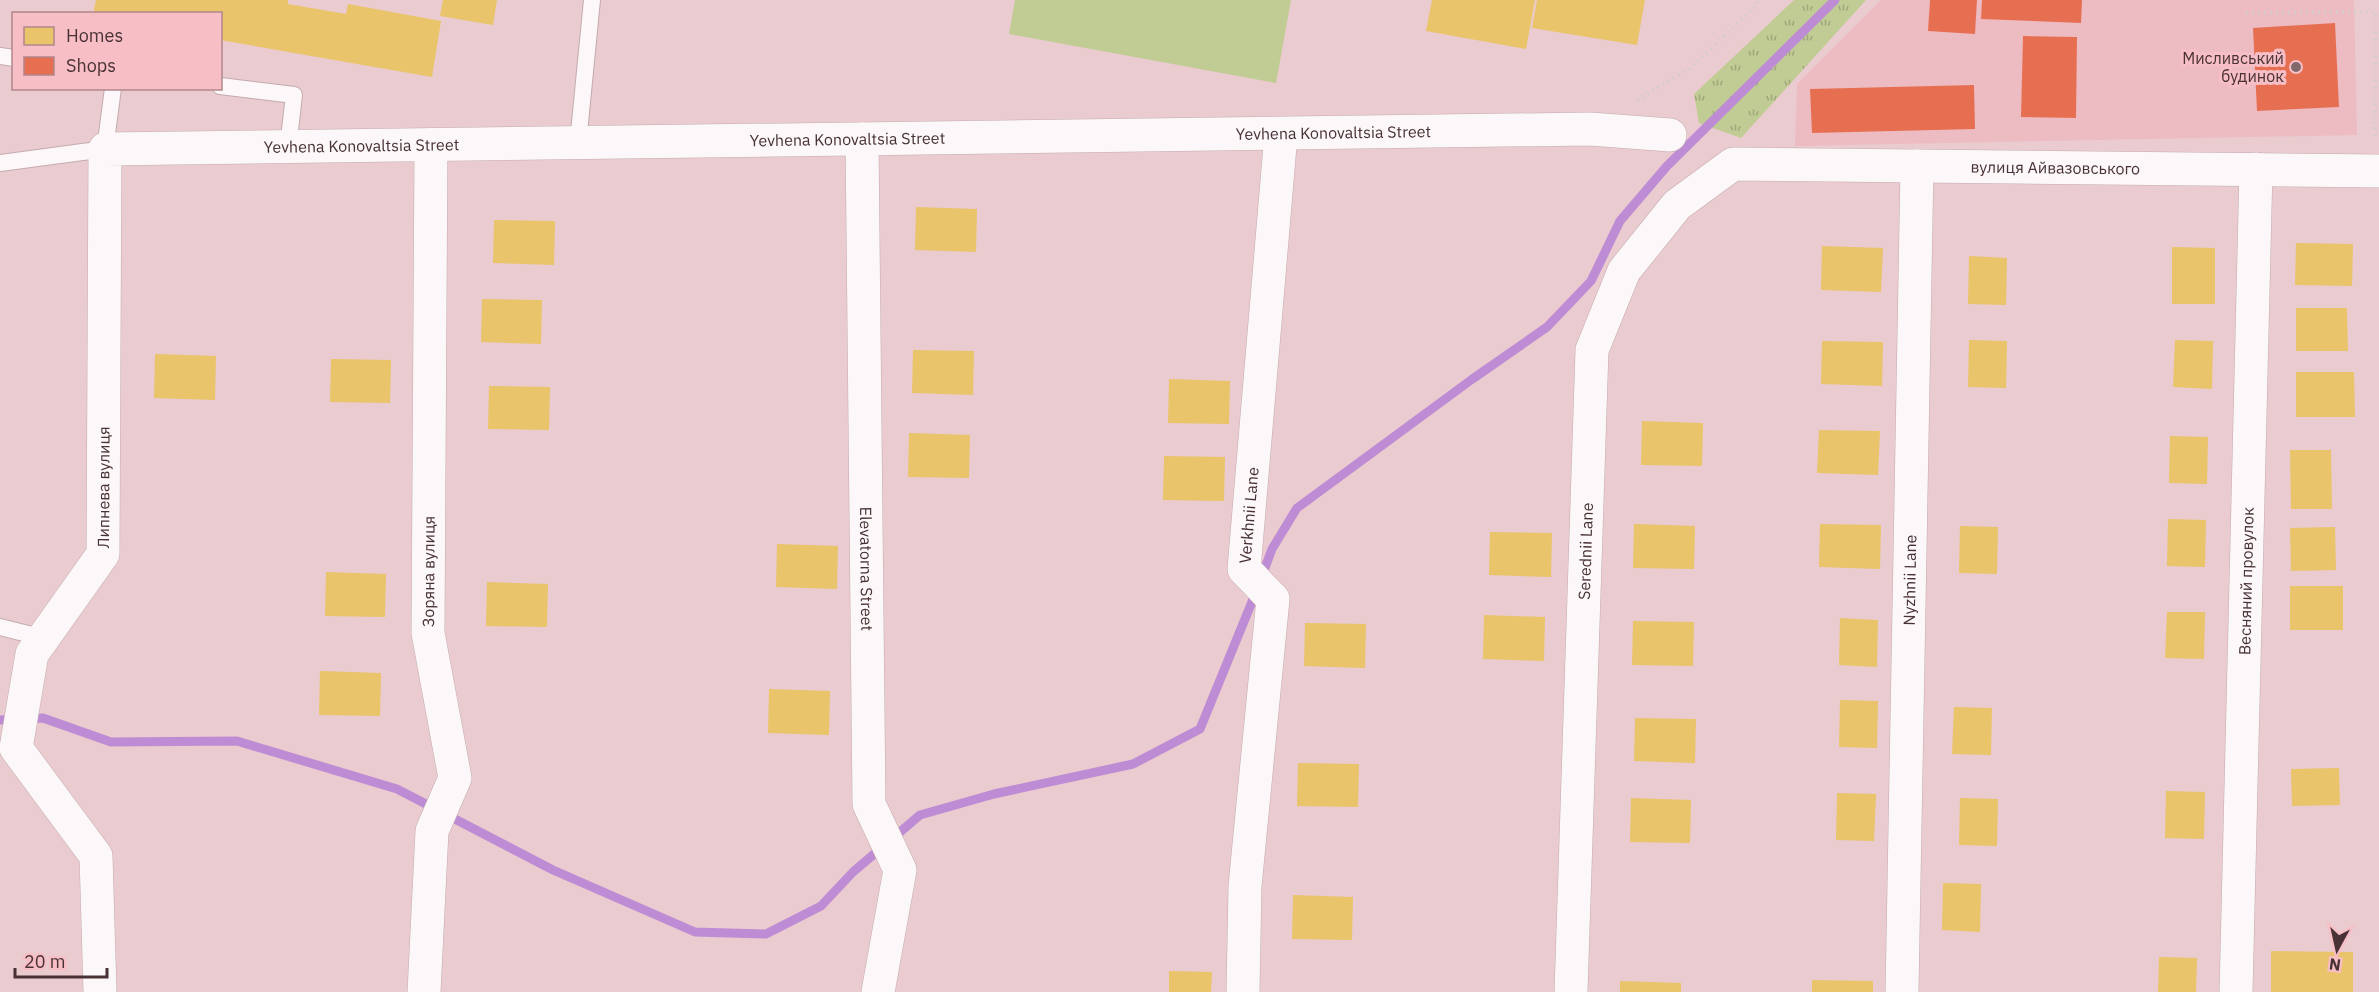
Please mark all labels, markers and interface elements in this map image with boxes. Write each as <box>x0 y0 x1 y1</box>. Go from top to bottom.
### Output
legend <box>12 12 222 90</box>
text: Homes <box>66 24 123 47</box>
place label: Мисливський будинок <box>2182 48 2284 86</box>
text: Shops <box>66 54 116 77</box>
marker: Мисливський будинок <box>2289 60 2303 74</box>
street label: Yevhena Konovaltsia Street <box>1236 121 1431 144</box>
street label: Yevhena Konovaltsia Street <box>750 128 945 150</box>
street label: Yevhena Konovaltsia Street <box>264 134 459 157</box>
street label: вулиця Айвазовського <box>1970 157 2140 178</box>
street label: Липнева вулиця <box>93 426 114 549</box>
street label: Verkhnii Lane <box>1235 466 1263 564</box>
street label: Serednii Lane <box>1574 502 1597 600</box>
street label: Elevatorna Street <box>856 507 877 631</box>
street label: Весняний провулок <box>2234 507 2258 655</box>
street label: Зоряна вулиця <box>418 516 439 627</box>
street label: Nyzhnii Lane <box>1899 534 1920 626</box>
north arrow <box>2307 920 2367 980</box>
scale bar <box>15 941 106 979</box>
text: 20 m <box>24 950 66 973</box>
text: N <box>2328 954 2342 976</box>

